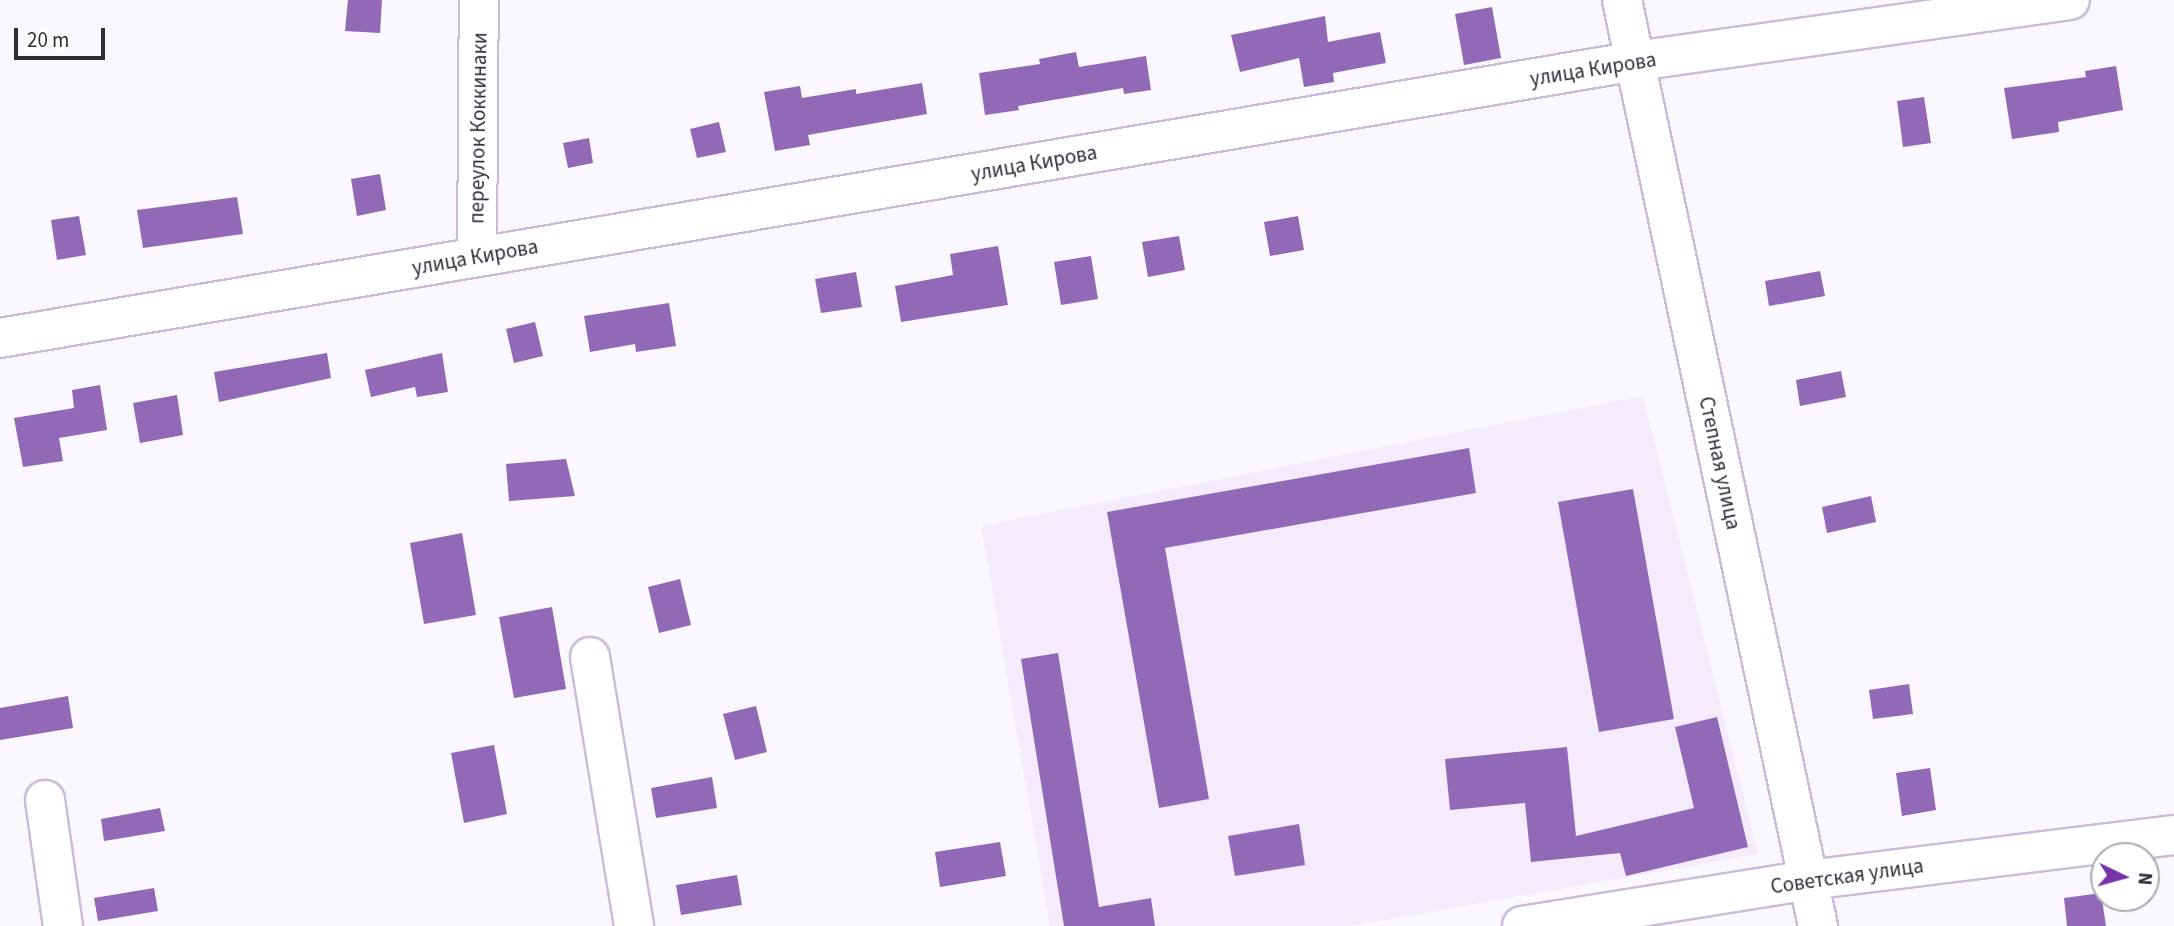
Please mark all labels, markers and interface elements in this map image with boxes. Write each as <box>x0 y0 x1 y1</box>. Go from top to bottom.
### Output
scale bar <box>18 14 108 58</box>
text: 20 m <box>27 25 69 55</box>
street label: переулок Коккинаки <box>464 32 492 224</box>
street label: улица Кирова <box>1528 47 1658 91</box>
street label: улица Кирова <box>969 140 1099 186</box>
street label: улица Кирова <box>410 234 540 280</box>
street label: Степная улица <box>1694 394 1746 532</box>
north arrow <box>2090 842 2160 912</box>
street label: Советская улица <box>1769 853 1925 899</box>
text: N <box>2130 871 2158 886</box>

